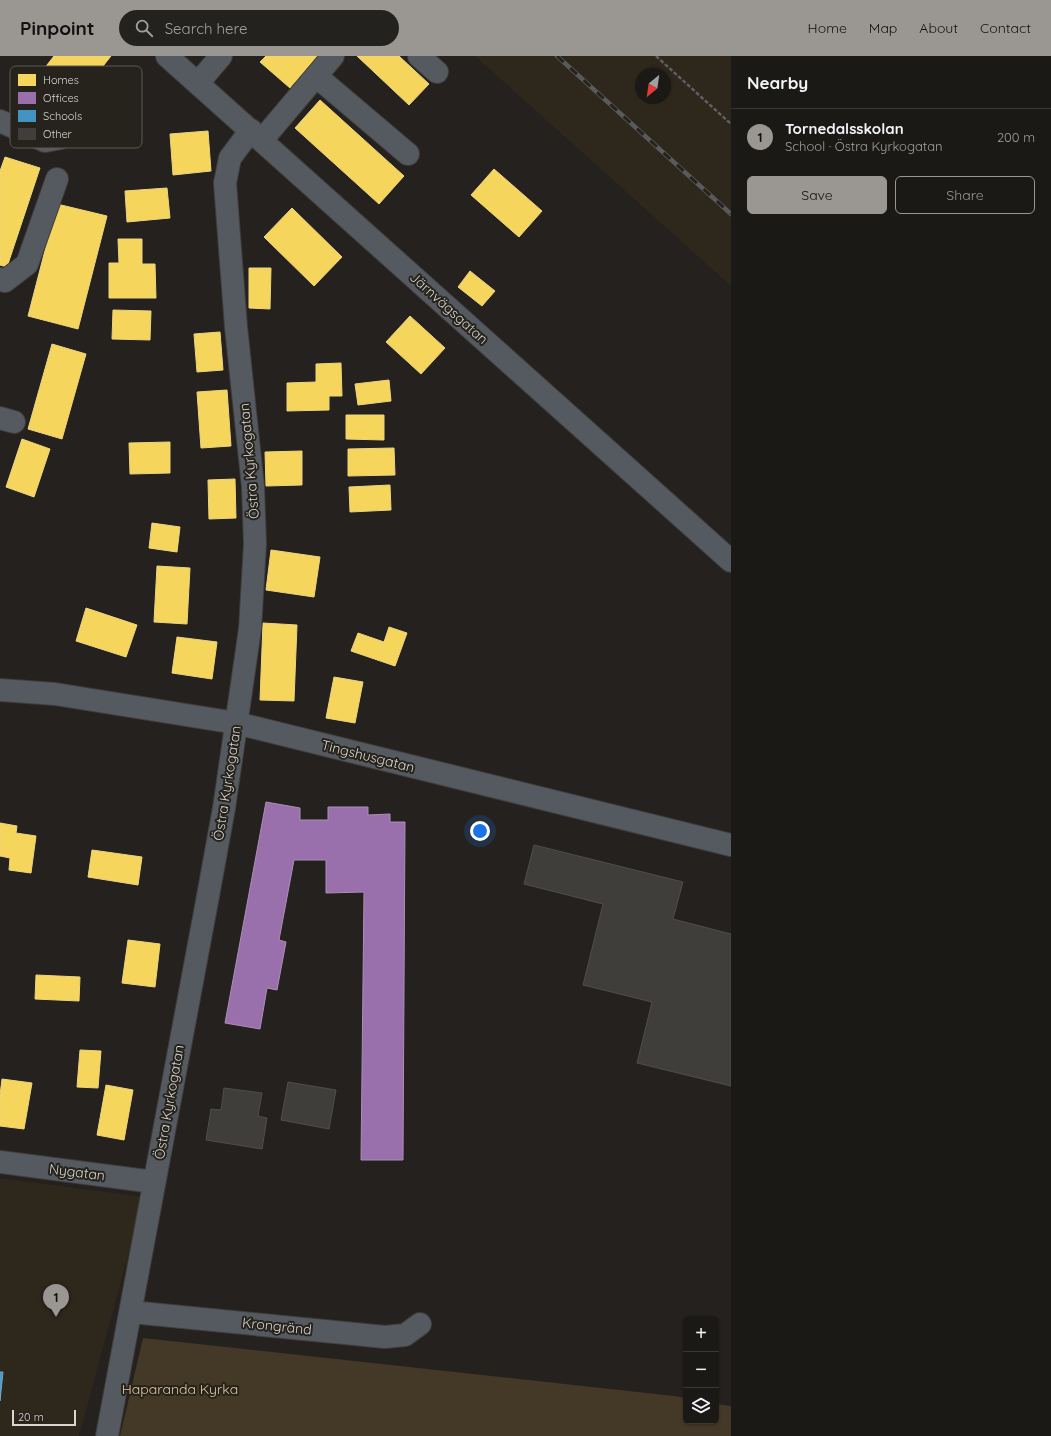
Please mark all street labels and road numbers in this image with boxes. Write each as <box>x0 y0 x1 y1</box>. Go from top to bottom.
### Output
street label: Järnvägsgatan <box>406 268 492 348</box>
street label: Östra Kyrkogatan <box>235 402 263 520</box>
street label: Östra Kyrkogatan <box>209 724 245 842</box>
street label: Tingshusgatan <box>319 736 417 776</box>
street label: Östra Kyrkogatan <box>150 1043 188 1161</box>
street label: Nygatan <box>48 1160 106 1184</box>
street label: Krongränd <box>241 1313 313 1339</box>

